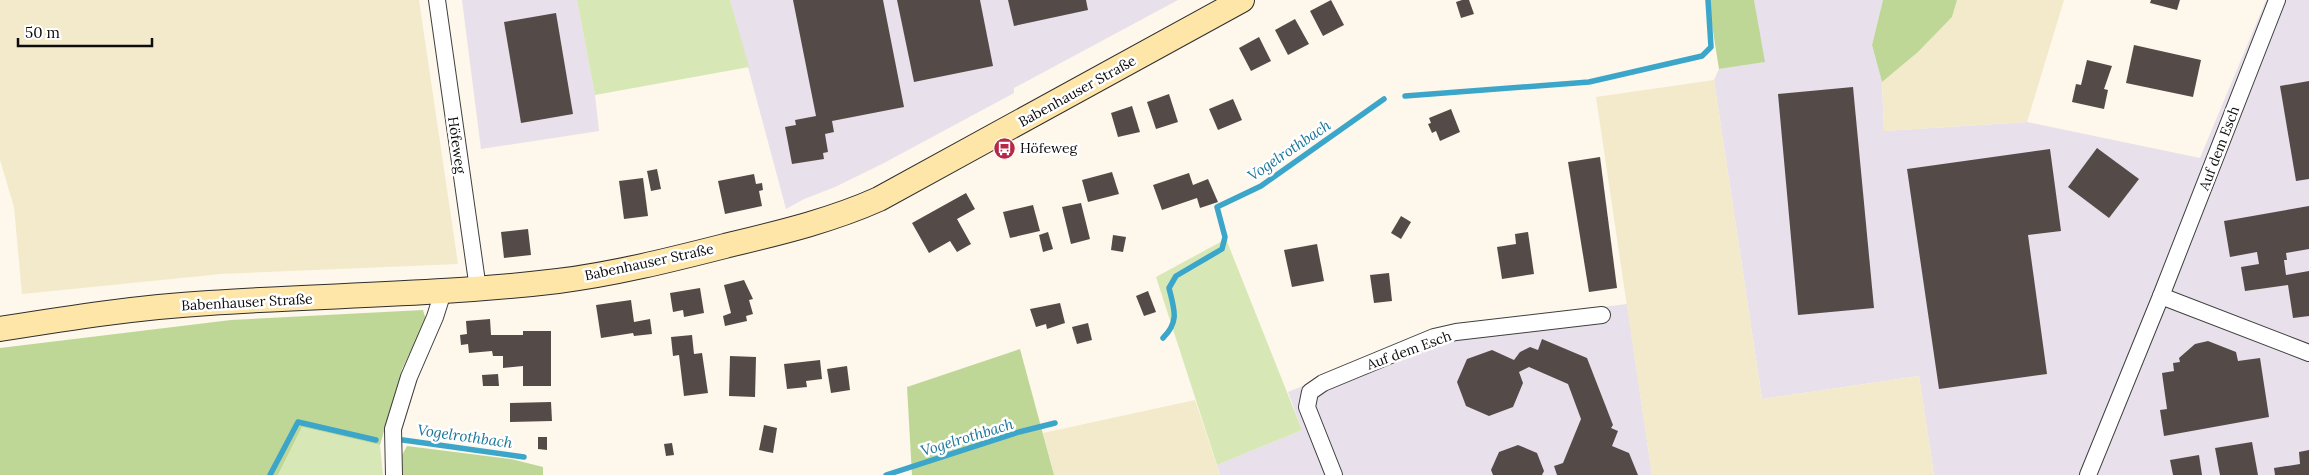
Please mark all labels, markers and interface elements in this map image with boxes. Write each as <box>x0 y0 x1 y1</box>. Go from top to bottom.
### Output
scale bar <box>18 15 151 47</box>
text: 50 m <box>25 23 60 42</box>
street label: Babenhauser Straße <box>1015 51 1139 131</box>
street label: Auf dem Esch <box>2194 103 2243 194</box>
street label: Höfeweg <box>444 115 470 175</box>
water label: Vogelrothbach <box>1244 115 1334 185</box>
bus stop icon: Höfeweg <box>992 136 1016 160</box>
place label: Höfeweg <box>1020 139 1078 157</box>
street label: Babenhauser Straße <box>583 239 716 284</box>
street label: Babenhauser Straße <box>181 290 314 314</box>
street label: Auf dem Esch <box>1363 326 1454 374</box>
water label: Vogelrothbach <box>918 414 1016 460</box>
water label: Vogelrothbach <box>416 420 514 452</box>

